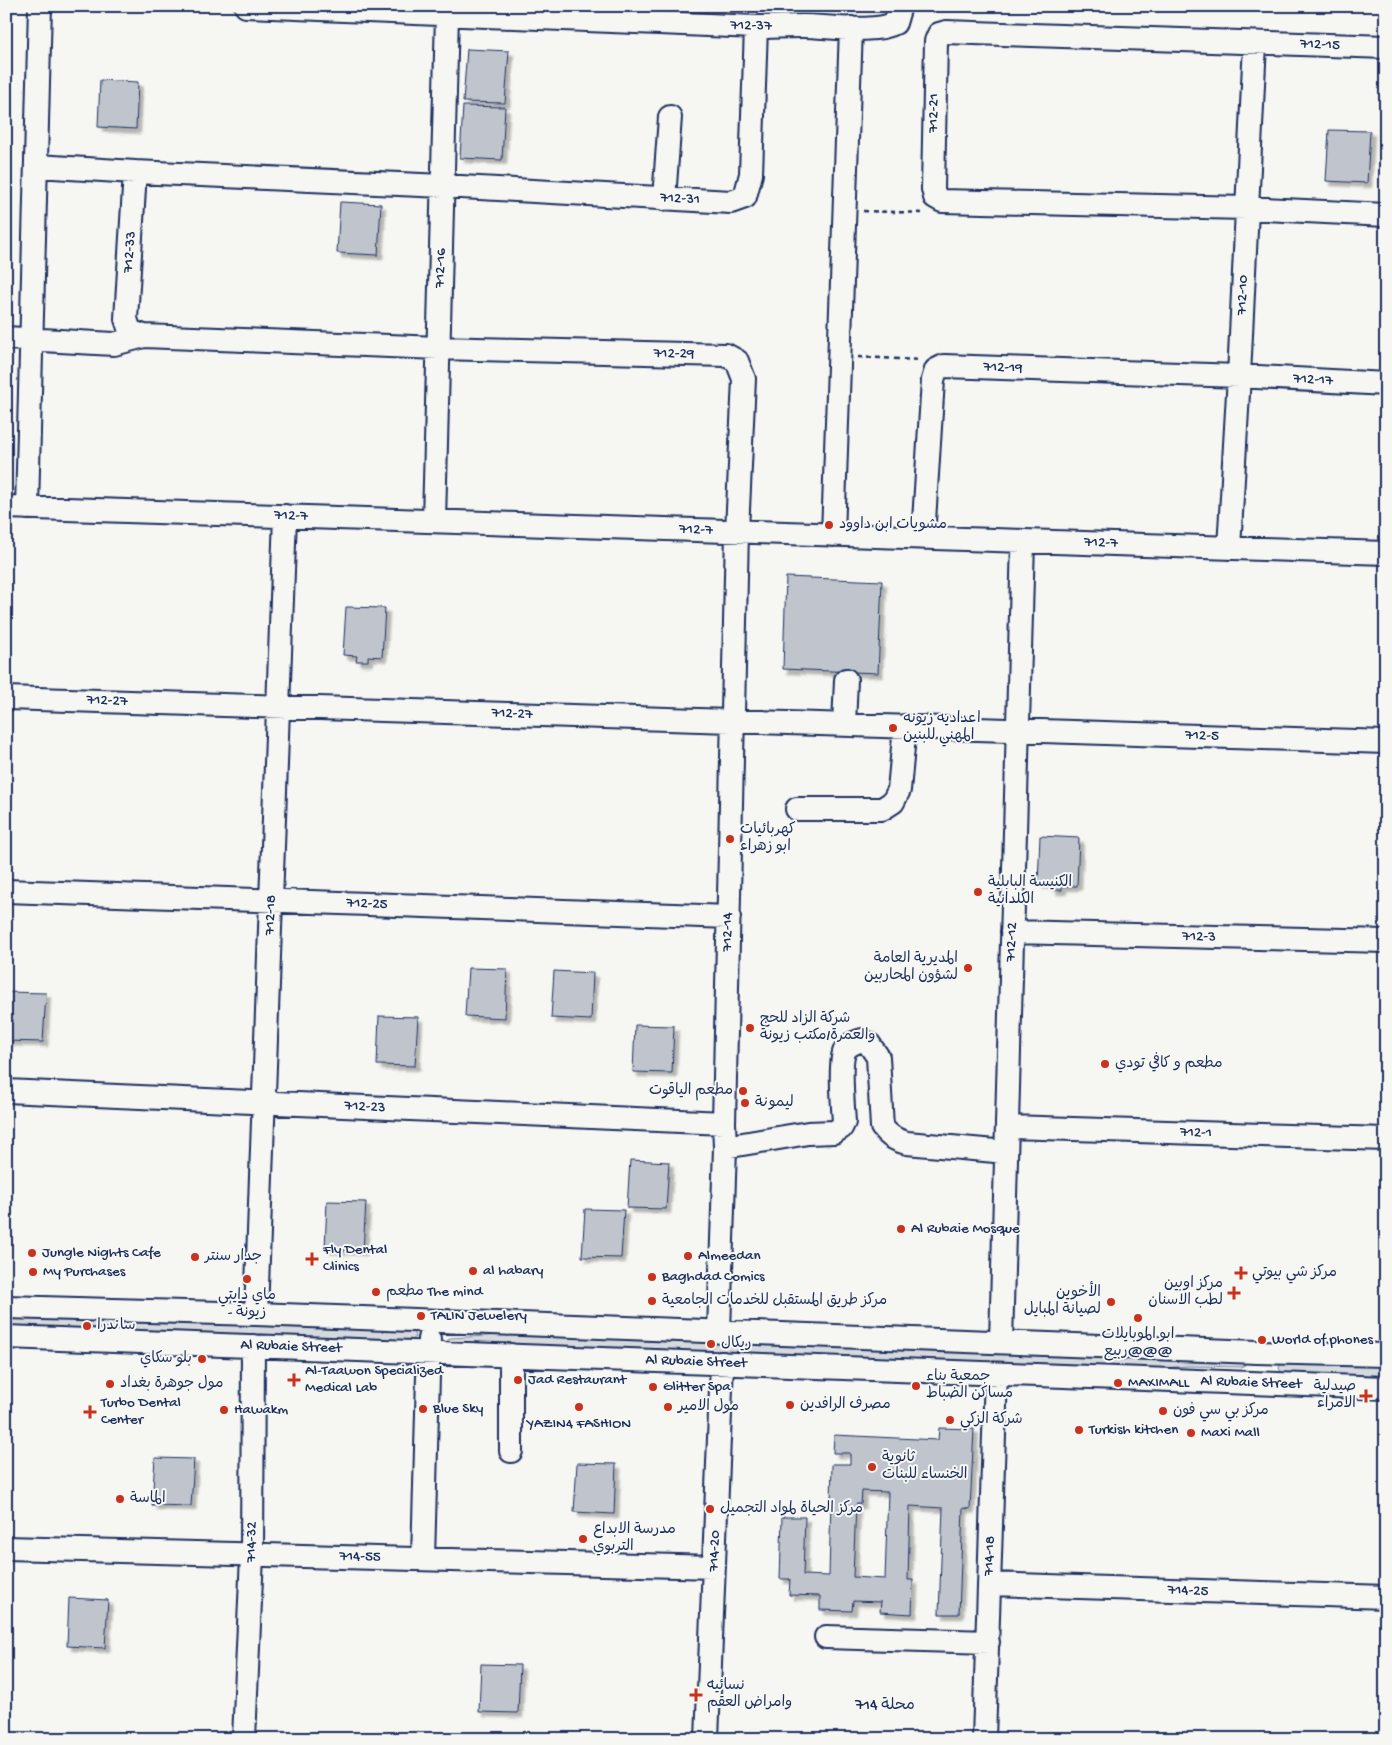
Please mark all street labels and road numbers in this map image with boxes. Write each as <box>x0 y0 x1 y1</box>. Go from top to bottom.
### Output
street label: 712-37 <box>729 17 773 35</box>
street label: 712-15 <box>1299 35 1340 55</box>
street label: 712-21 <box>925 93 943 134</box>
street label: 712-31 <box>659 189 700 209</box>
street label: 712-33 <box>120 230 140 274</box>
street label: 712-16 <box>431 248 451 289</box>
street label: 712-10 <box>1233 274 1253 317</box>
street label: 712-29 <box>652 345 695 363</box>
street label: 712-19 <box>982 358 1024 378</box>
street label: 712-17 <box>1292 370 1335 390</box>
street label: 712-7 <box>273 506 309 526</box>
street label: 712-7 <box>678 520 714 540</box>
street label: 712-7 <box>1083 533 1119 553</box>
street label: 712-27 <box>85 691 129 711</box>
street label: 712-27 <box>490 704 534 724</box>
street label: 712-5 <box>1184 726 1219 746</box>
street label: 712-25 <box>345 894 388 914</box>
street label: 712-18 <box>261 895 281 936</box>
street label: 712-14 <box>719 912 737 953</box>
street label: 712-12 <box>1002 922 1022 963</box>
street label: 712-3 <box>1181 928 1216 946</box>
street label: 712-23 <box>343 1097 386 1117</box>
street label: 712-1 <box>1179 1123 1212 1143</box>
street label: Al Rubaie Street <box>240 1336 344 1358</box>
street label: Al Rubaie Street <box>645 1351 749 1373</box>
street label: Al Rubaie Street <box>1200 1372 1304 1394</box>
street label: 714-32 <box>243 1521 261 1564</box>
street label: 714-20 <box>705 1529 725 1573</box>
street label: 714-18 <box>980 1536 1000 1577</box>
street label: 714-55 <box>338 1548 381 1566</box>
street label: 714-25 <box>1166 1581 1209 1601</box>

